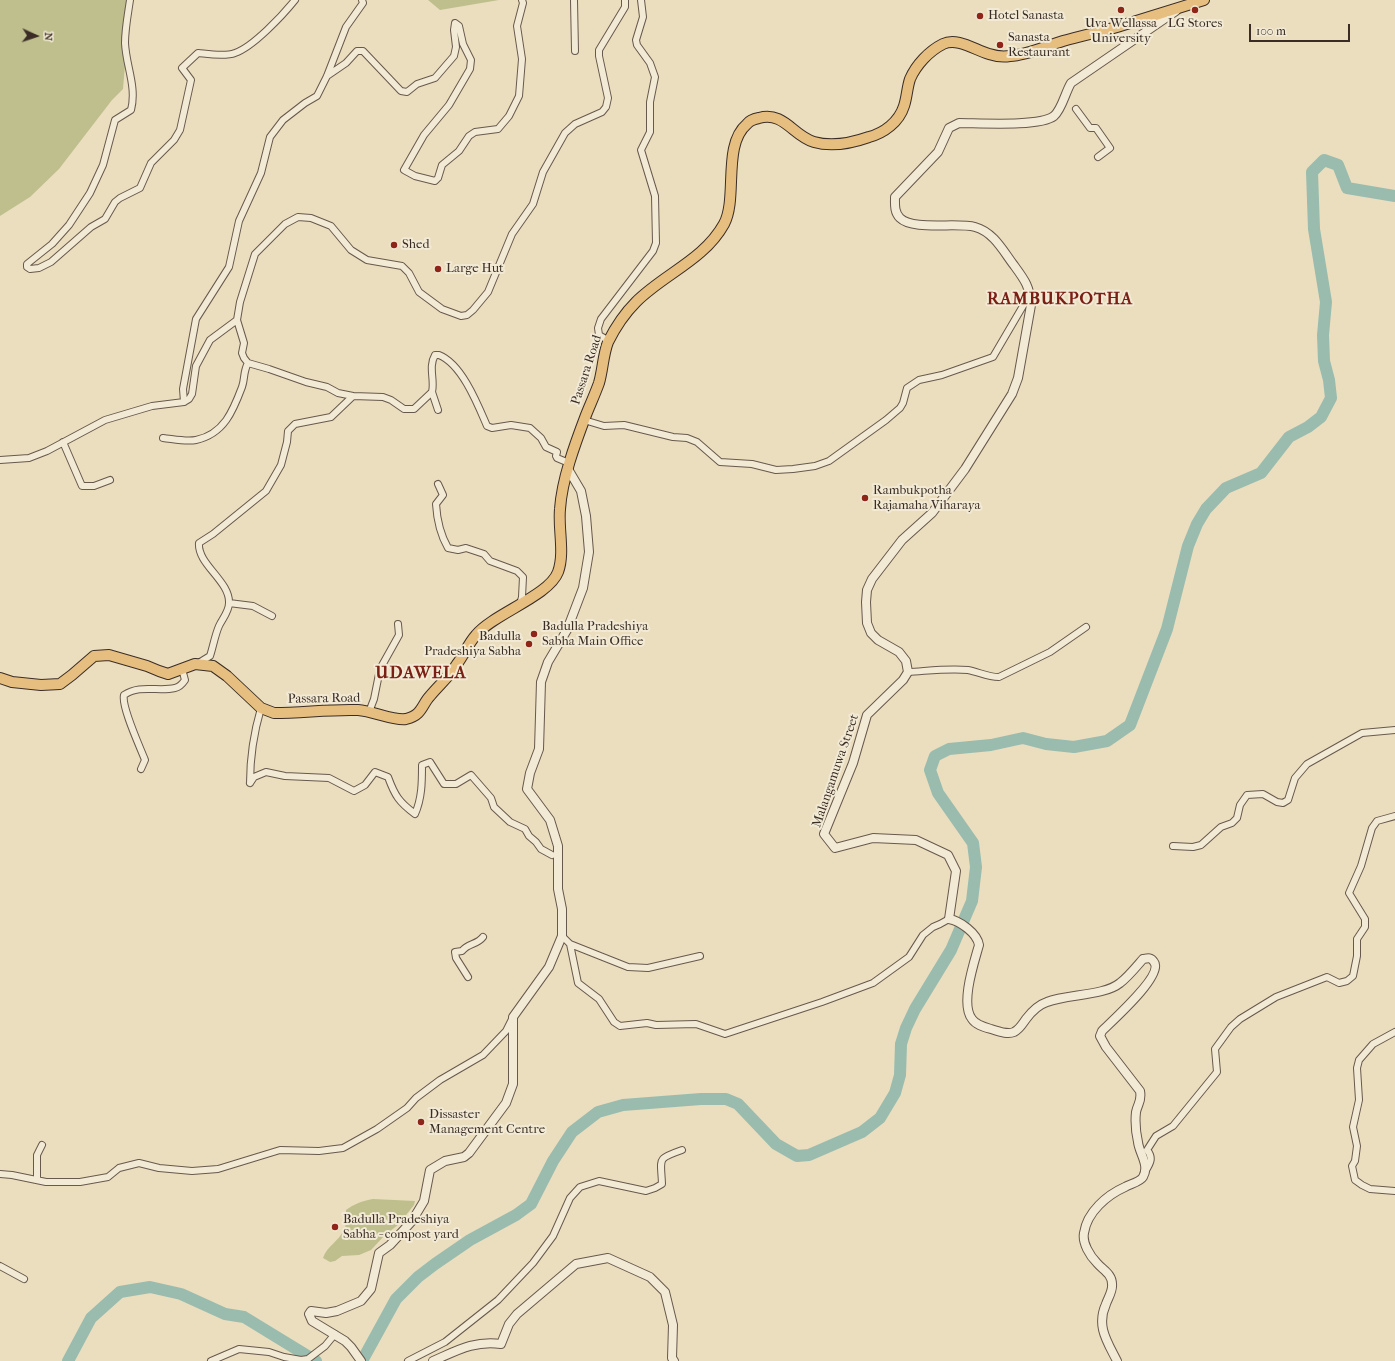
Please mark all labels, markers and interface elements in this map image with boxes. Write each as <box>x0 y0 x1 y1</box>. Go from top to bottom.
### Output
marker: Uva Wellassa University <box>1116 5 1126 15</box>
marker: LG Stores <box>1190 5 1200 15</box>
place label: Hotel Sanasta <box>988 8 1064 24</box>
marker: Hotel Sanasta <box>975 11 985 21</box>
north arrow <box>16 16 56 56</box>
place label: Uva Wellassa University <box>1085 16 1157 47</box>
place label: LG Stores <box>1168 16 1222 32</box>
scale bar <box>1251 16 1352 42</box>
text: 100 m <box>1256 24 1286 38</box>
place label: Sanasta Restaurant <box>1008 30 1070 61</box>
text: N <box>42 32 55 41</box>
marker: Sanasta Restaurant <box>995 40 1005 50</box>
place label: Shed <box>402 237 429 253</box>
marker: Shed <box>389 240 399 250</box>
place label: Large Hut <box>446 261 504 277</box>
marker: Large Hut <box>433 264 443 274</box>
district label: RAMBUKPOTHA <box>987 290 1133 310</box>
street label: Passara Road <box>568 333 606 407</box>
place label: Rambukpotha Rajamaha Viharaya <box>873 483 981 514</box>
marker: Rambukpotha Rajamaha Viharaya <box>860 493 870 503</box>
place label: Badulla Pradeshiya Sabha Main Office <box>542 619 648 650</box>
place label: Badulla Pradeshiya Sabha <box>424 629 521 660</box>
marker: Badulla Pradeshiya Sabha Main Office <box>529 629 539 639</box>
marker: Badulla Pradeshiya Sabha <box>524 639 534 649</box>
district label: UDAWELA <box>375 664 467 684</box>
street label: Passara Road <box>288 691 360 707</box>
street label: Malangamuwa Street <box>809 712 863 830</box>
place label: Dissaster Management Centre <box>429 1107 545 1138</box>
marker: Dissaster Management Centre <box>416 1117 426 1127</box>
place label: Badulla Pradeshiya Sabha - compost yard <box>343 1212 459 1243</box>
marker: Badulla Pradeshiya Sabha - compost yard <box>330 1222 340 1232</box>

